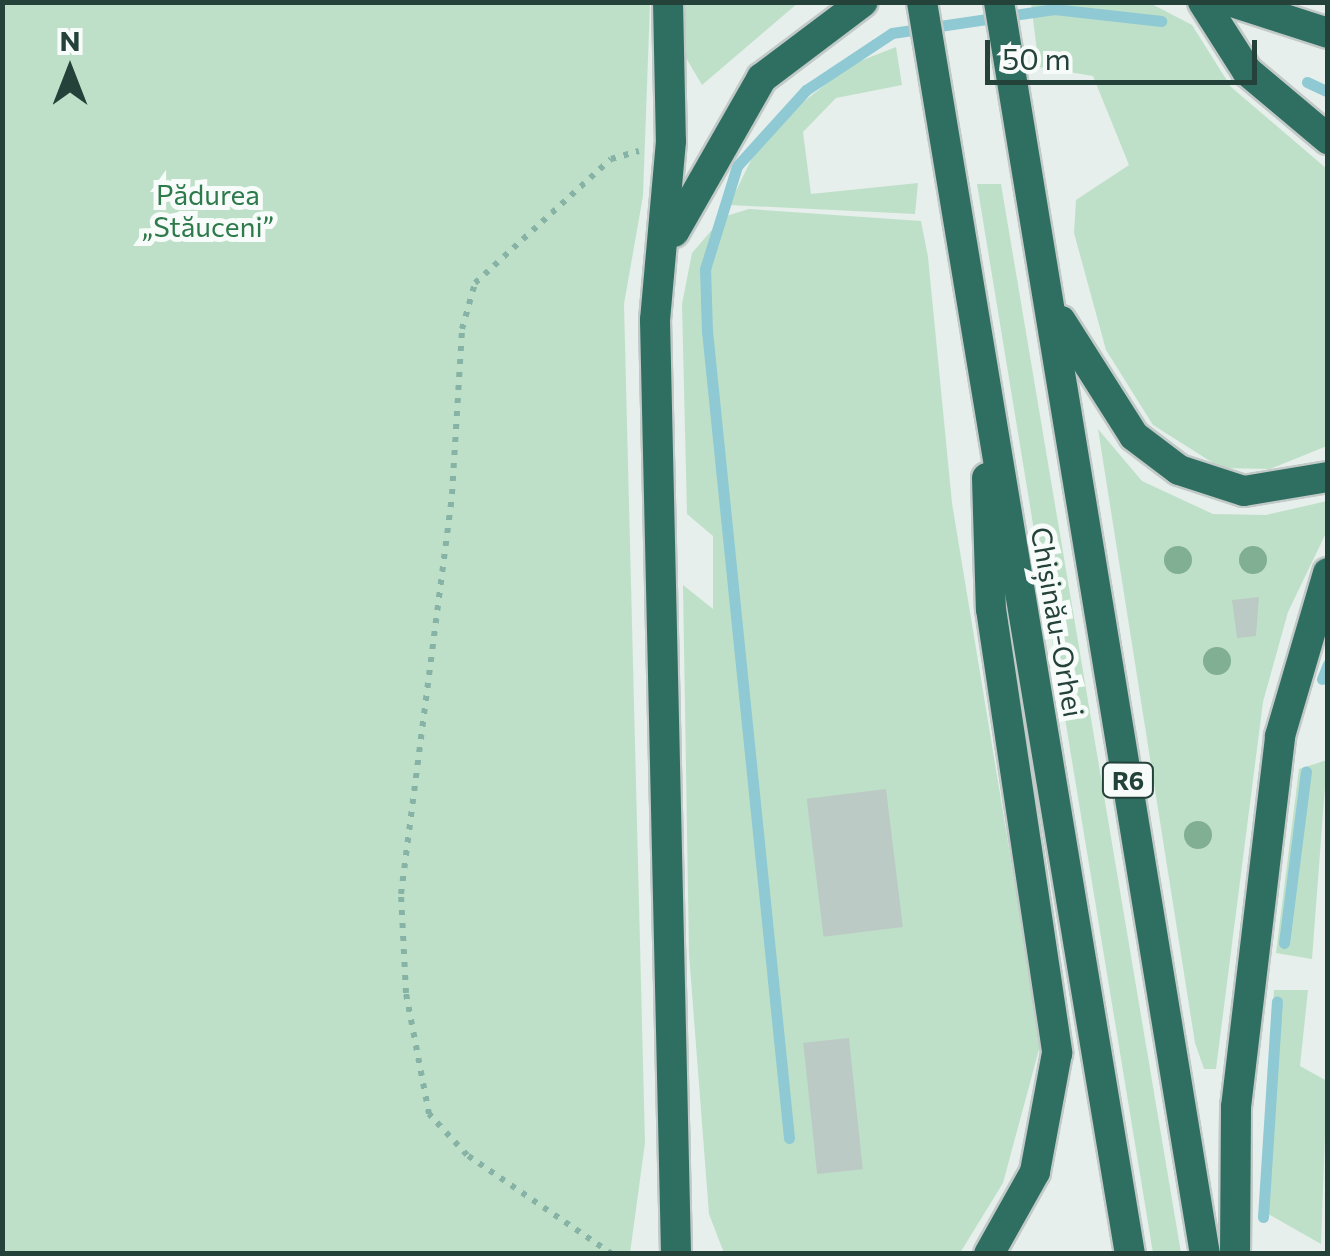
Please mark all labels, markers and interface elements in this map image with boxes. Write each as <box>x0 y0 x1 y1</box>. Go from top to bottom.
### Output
north arrow <box>20 20 120 120</box>
scale bar <box>990 20 1262 82</box>
text: N <box>60 23 81 57</box>
text: 50 m <box>1002 39 1071 76</box>
park label: Pădurea „Stăuceni” <box>142 177 274 243</box>
street label: Chișinău-Orhei <box>1025 524 1091 720</box>
road number: R6 <box>1100 760 1156 800</box>

